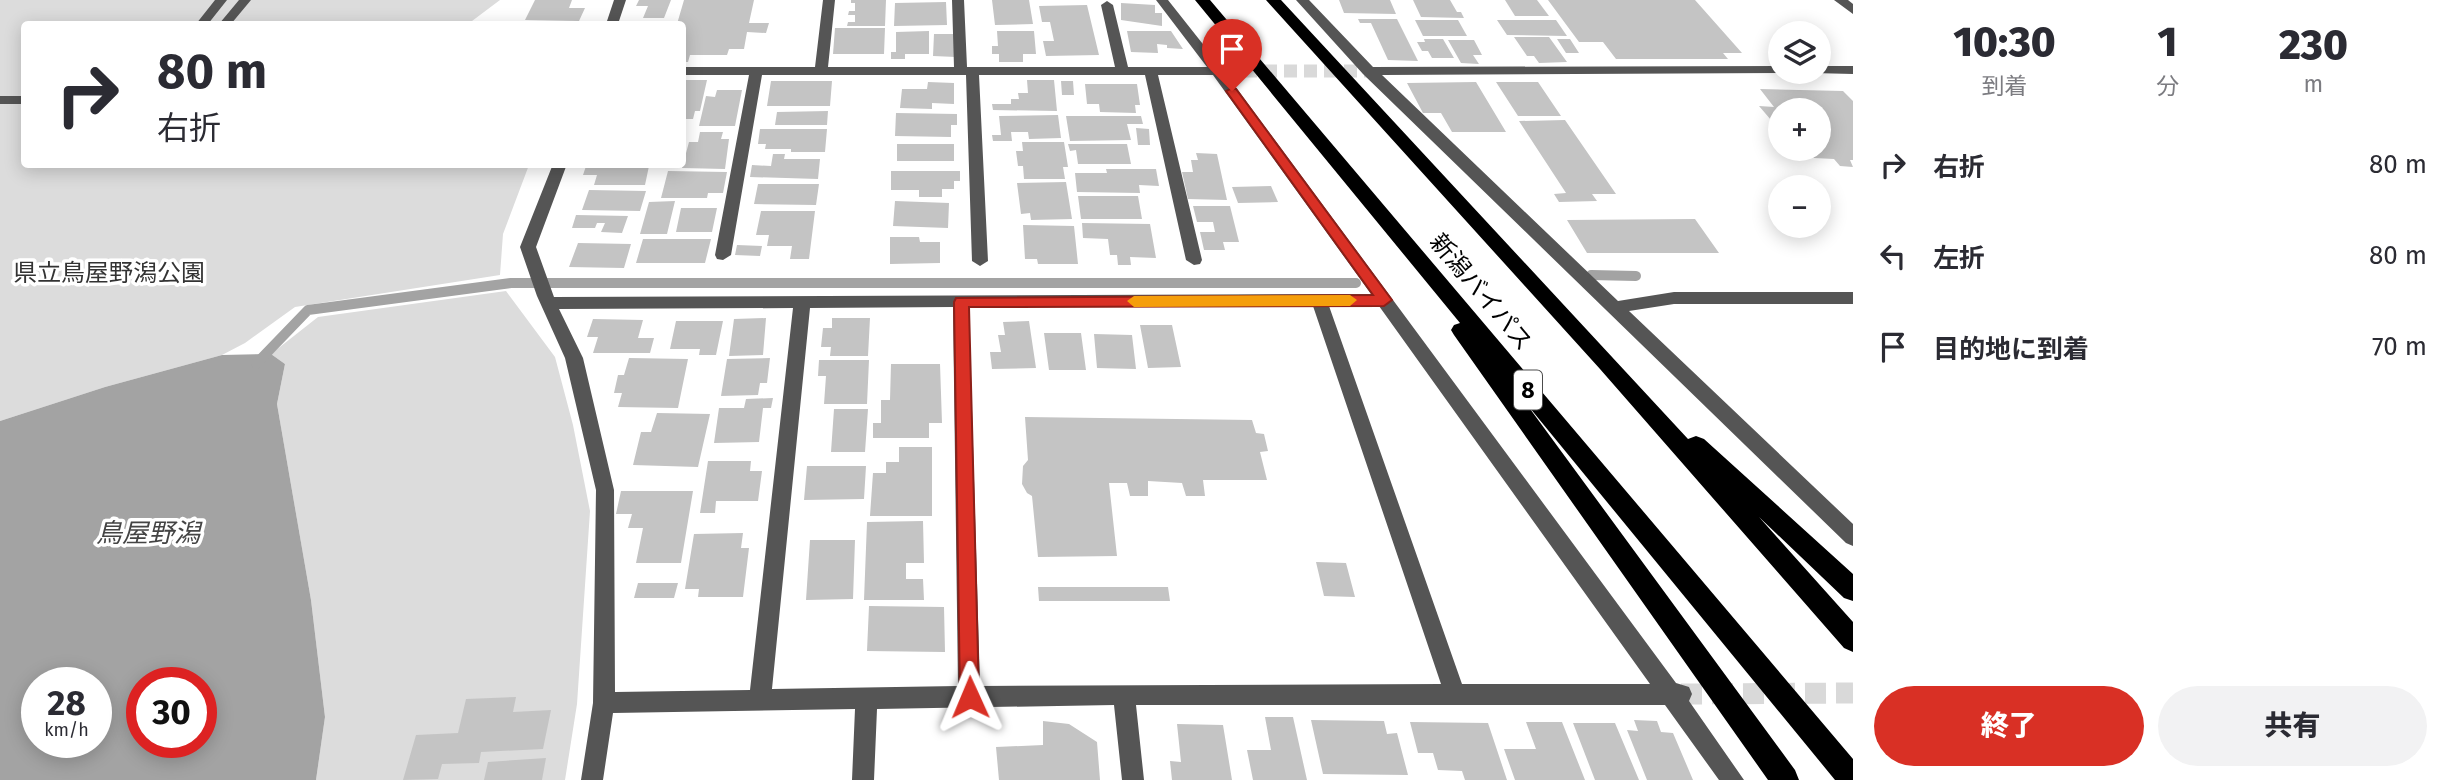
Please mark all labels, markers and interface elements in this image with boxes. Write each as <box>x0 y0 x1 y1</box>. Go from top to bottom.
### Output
text: 10:30 <box>1953 17 2056 67</box>
text: 1 <box>2158 17 2177 67</box>
pin <box>1202 19 1262 91</box>
text: 230 <box>2279 20 2348 70</box>
map controls <box>1768 21 1831 238</box>
button: layers <box>1768 21 1831 84</box>
icon: arrive <box>1213 30 1251 68</box>
text: 80 m <box>157 42 267 101</box>
icon: right <box>42 49 133 140</box>
text: m <box>2304 70 2323 98</box>
text: 到着 <box>1981 72 2027 100</box>
text: 分 <box>2156 72 2179 100</box>
button: + <box>1768 98 1831 161</box>
text: 右折 <box>157 109 221 147</box>
icon: right <box>1874 146 1912 184</box>
text: 80 m <box>2369 149 2427 180</box>
text: 右折 <box>1933 152 1985 183</box>
button: − <box>1768 175 1831 238</box>
street label: 新潟バイパス <box>1424 228 1538 356</box>
icon: left <box>1874 237 1912 275</box>
text: 80 m <box>2369 240 2427 271</box>
text: 左折 <box>1933 243 1985 274</box>
park label: 県立鳥屋野潟公園 <box>13 259 205 287</box>
icon: arrive <box>1874 328 1912 366</box>
text: 70 m <box>2372 331 2427 362</box>
text: 目的地に到着 <box>1933 334 2089 365</box>
road number: 8 <box>1514 370 1542 410</box>
water label: 鳥屋野潟 <box>96 518 203 549</box>
position arrow <box>933 660 1007 734</box>
speed limit sign: 30 <box>126 667 217 758</box>
text: 28 <box>47 682 86 724</box>
button: 終了 <box>1874 686 2144 766</box>
button: 共有 <box>2158 686 2427 766</box>
text: km/h <box>44 719 89 741</box>

